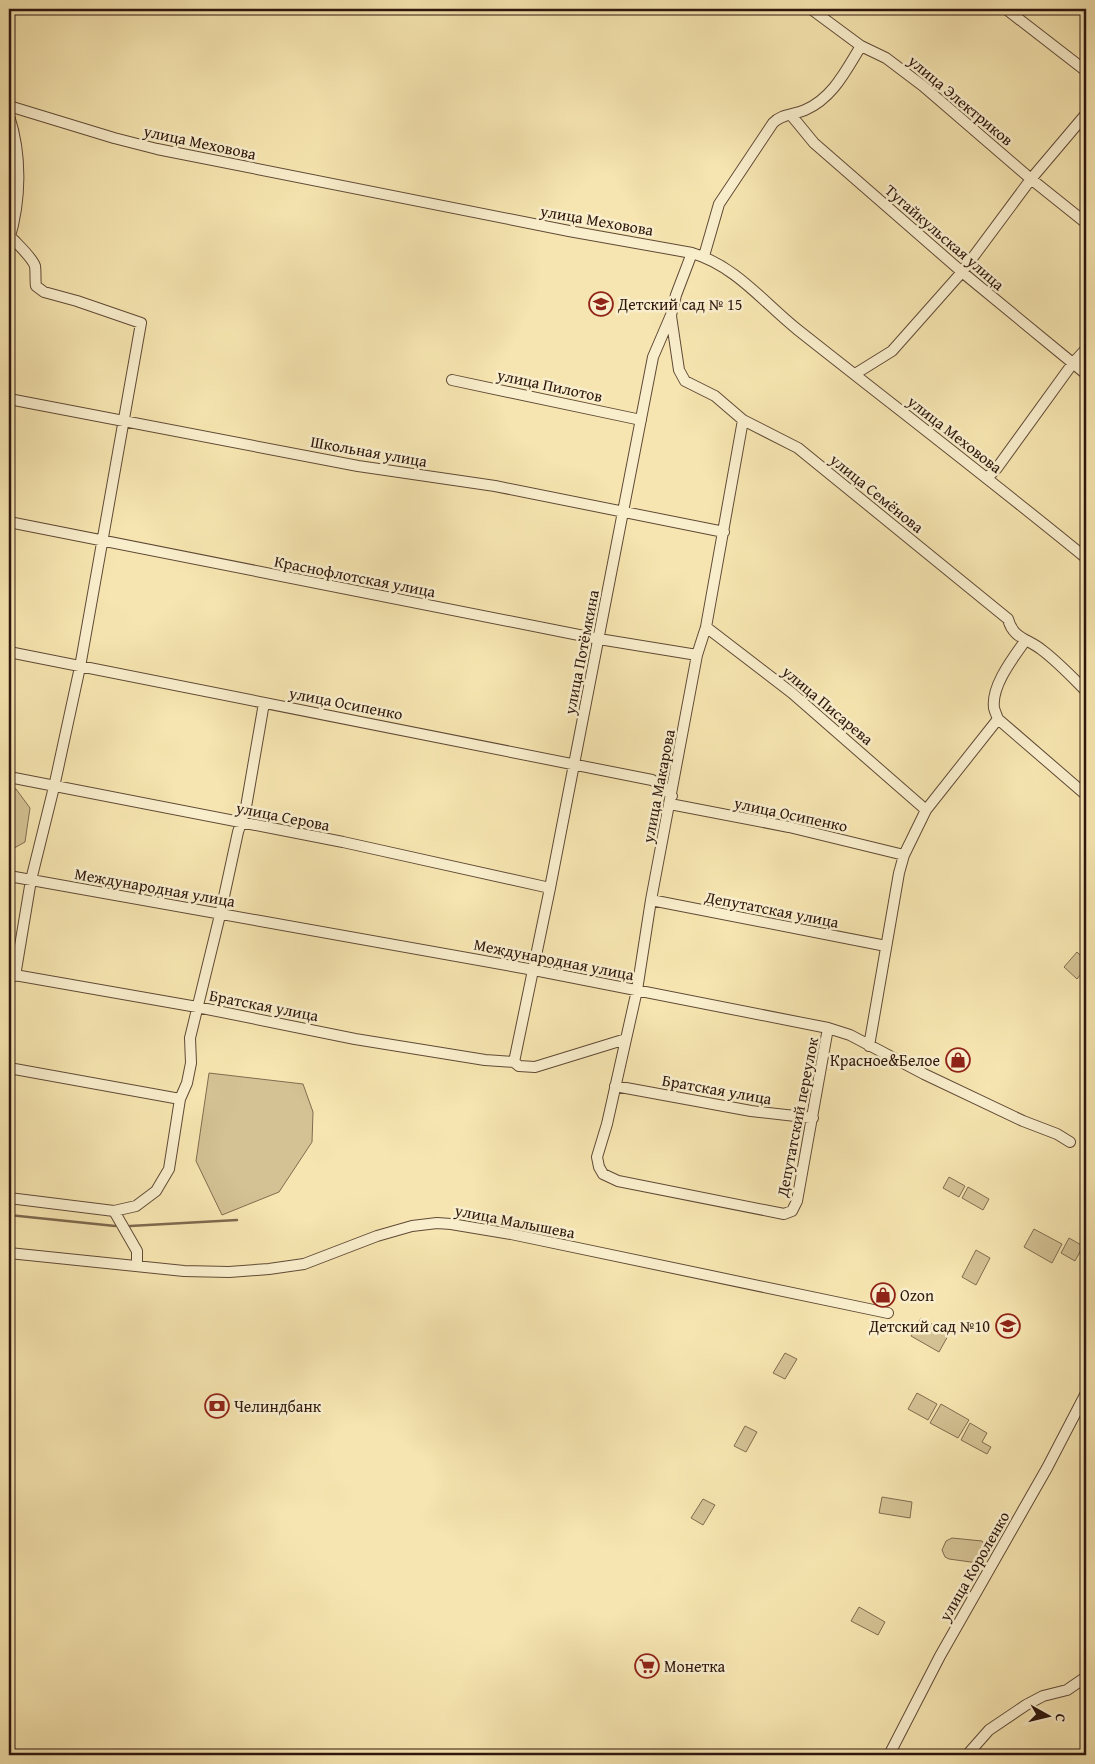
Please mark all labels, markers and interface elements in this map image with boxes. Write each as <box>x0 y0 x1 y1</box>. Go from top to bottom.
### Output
street label: улица Электриков <box>902 48 1019 151</box>
street label: улица Меховова <box>141 118 259 166</box>
street label: Тугайкульская улица <box>880 178 1010 296</box>
street label: улица Меховова <box>538 198 656 242</box>
school or university icon: Детский сад № 15 <box>588 291 614 317</box>
place label: Детский сад № 15 <box>617 292 742 316</box>
street label: улица Пилотов <box>494 362 605 408</box>
street label: улица Меховова <box>902 389 1008 479</box>
street label: Школьная улица <box>309 429 430 473</box>
street label: улица Семёнова <box>824 447 929 539</box>
street label: Краснофлотская улица <box>272 549 438 603</box>
street label: улица Потёмкина <box>557 587 605 717</box>
street label: улица Писарева <box>776 659 879 751</box>
street label: улица Осипенко <box>286 680 405 726</box>
street label: улица Макарова <box>635 727 681 846</box>
street label: улица Осипенко <box>731 790 850 838</box>
street label: улица Серова <box>233 795 332 837</box>
street label: Международная улица <box>73 861 238 913</box>
street label: Депутатская улица <box>702 884 841 934</box>
street label: Международная улица <box>472 932 637 986</box>
street label: Братская улица <box>207 983 321 1027</box>
street label: Депутатский переулок <box>770 1035 824 1200</box>
shop icon: Красное&Белое <box>945 1047 971 1073</box>
place label: Красное&Белое <box>830 1048 940 1072</box>
street label: Братская улица <box>660 1068 774 1111</box>
street label: улица Малышева <box>452 1197 578 1244</box>
shop icon: Ozon <box>870 1282 896 1308</box>
place label: Ozon <box>900 1283 934 1307</box>
school or university icon: Детский сад №10 <box>995 1313 1021 1339</box>
place label: Детский сад №10 <box>868 1314 990 1338</box>
bank icon: Челиндбанк <box>204 1393 230 1419</box>
place label: Челиндбанк <box>234 1394 322 1418</box>
street label: улица Короленко <box>932 1506 1015 1626</box>
supermarket icon: Монетка <box>634 1653 660 1679</box>
place label: Монетка <box>664 1654 726 1678</box>
north arrow <box>1022 1692 1072 1742</box>
text: С <box>1050 1712 1071 1723</box>

